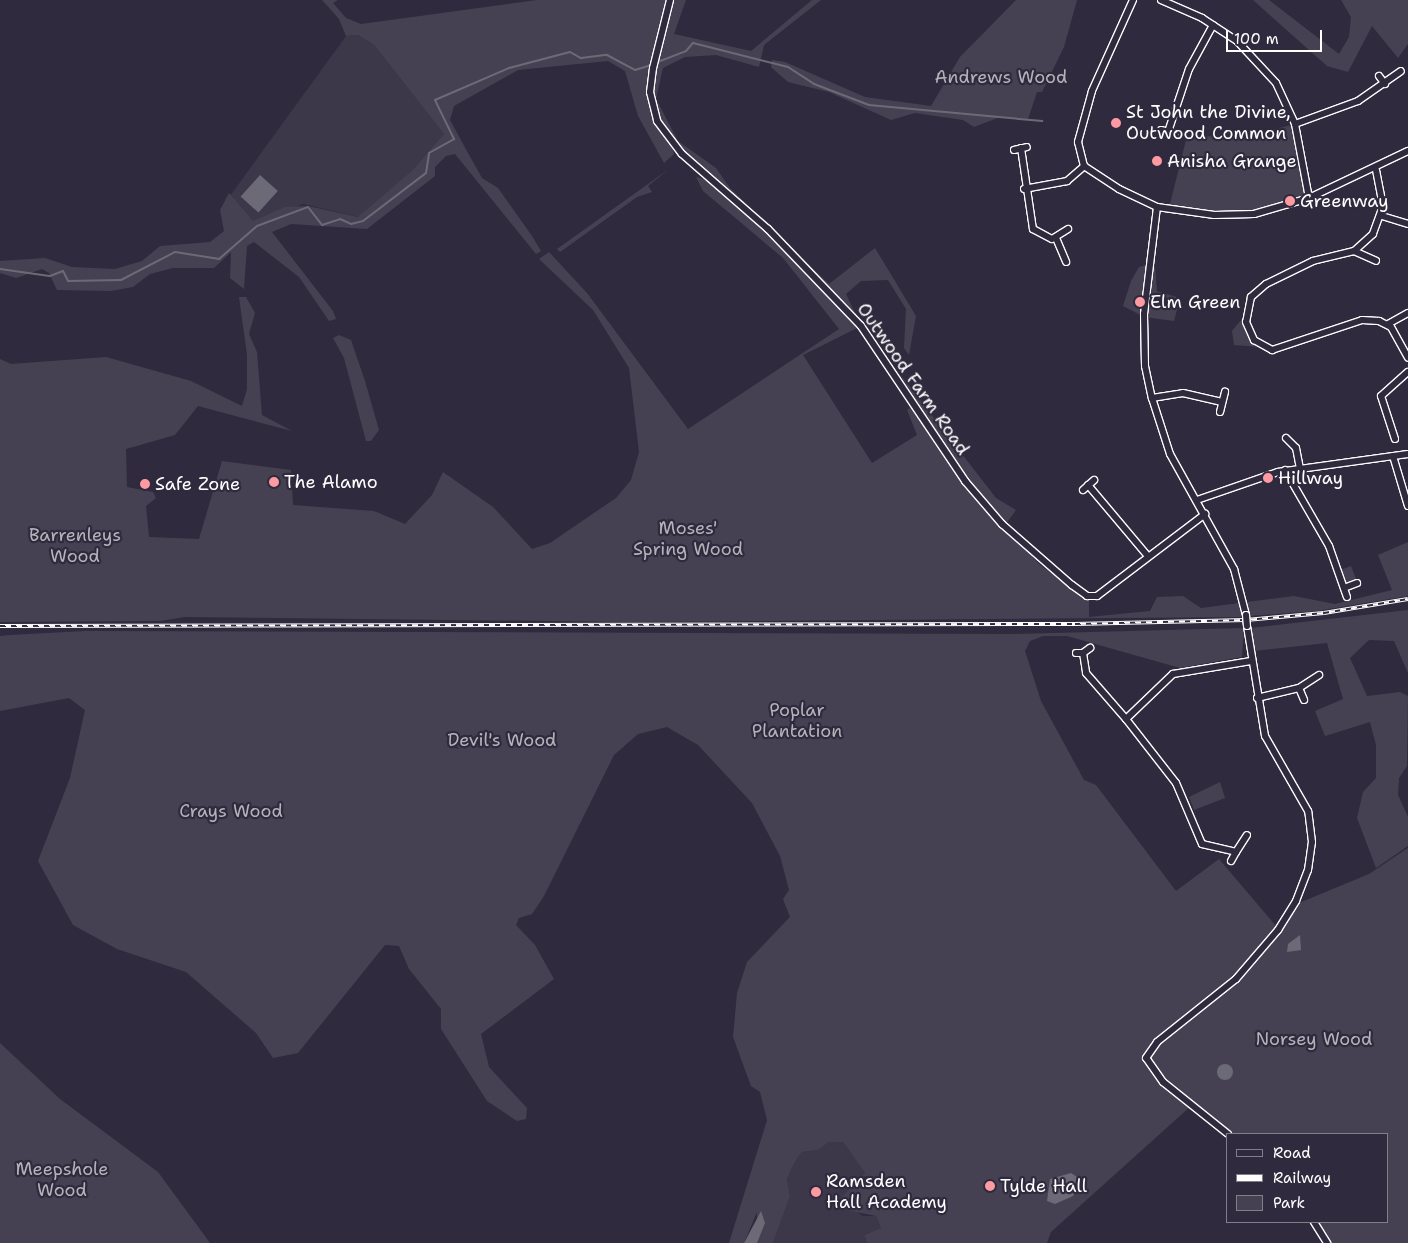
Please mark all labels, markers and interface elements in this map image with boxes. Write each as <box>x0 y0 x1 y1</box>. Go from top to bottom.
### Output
scale bar <box>1228 20 1324 52</box>
text: 100 m <box>1234 29 1279 49</box>
park label: Andrews Wood <box>935 66 1067 88</box>
place label: St John the Divine, Outwood Common <box>1126 102 1291 144</box>
marker: St John the Divine, Outwood Common <box>1110 117 1122 129</box>
place label: Anisha Grange <box>1167 150 1297 172</box>
marker: Anisha Grange <box>1151 155 1163 167</box>
place label: Greenway <box>1300 190 1389 212</box>
marker: Greenway <box>1284 195 1296 207</box>
place label: Elm Green <box>1150 291 1240 313</box>
marker: Elm Green <box>1134 296 1146 308</box>
street label: Outwood Farm Road <box>852 299 974 459</box>
place label: Hillway <box>1278 467 1343 489</box>
place label: The Alamo <box>284 471 378 493</box>
marker: Hillway <box>1262 472 1274 484</box>
place label: Safe Zone <box>155 473 240 495</box>
marker: The Alamo <box>268 476 280 488</box>
marker: Safe Zone <box>139 478 151 490</box>
park label: Moses' Spring Wood <box>633 518 743 560</box>
park label: Barrenleys Wood <box>29 525 121 568</box>
park label: Poplar Plantation <box>752 700 842 742</box>
park label: Devil's Wood <box>447 729 557 751</box>
park label: Crays Wood <box>179 800 283 822</box>
park label: Norsey Wood <box>1256 1028 1372 1050</box>
legend <box>1226 1133 1388 1223</box>
text: Road <box>1273 1143 1311 1163</box>
park label: Meepshole Wood <box>15 1159 109 1202</box>
text: Railway <box>1273 1168 1331 1188</box>
place label: Ramsden Hall Academy <box>826 1171 947 1214</box>
place label: Tylde Hall <box>1000 1175 1087 1197</box>
marker: Tylde Hall <box>984 1180 996 1192</box>
marker: Ramsden Hall Academy <box>810 1186 822 1198</box>
text: Park <box>1273 1193 1305 1213</box>

